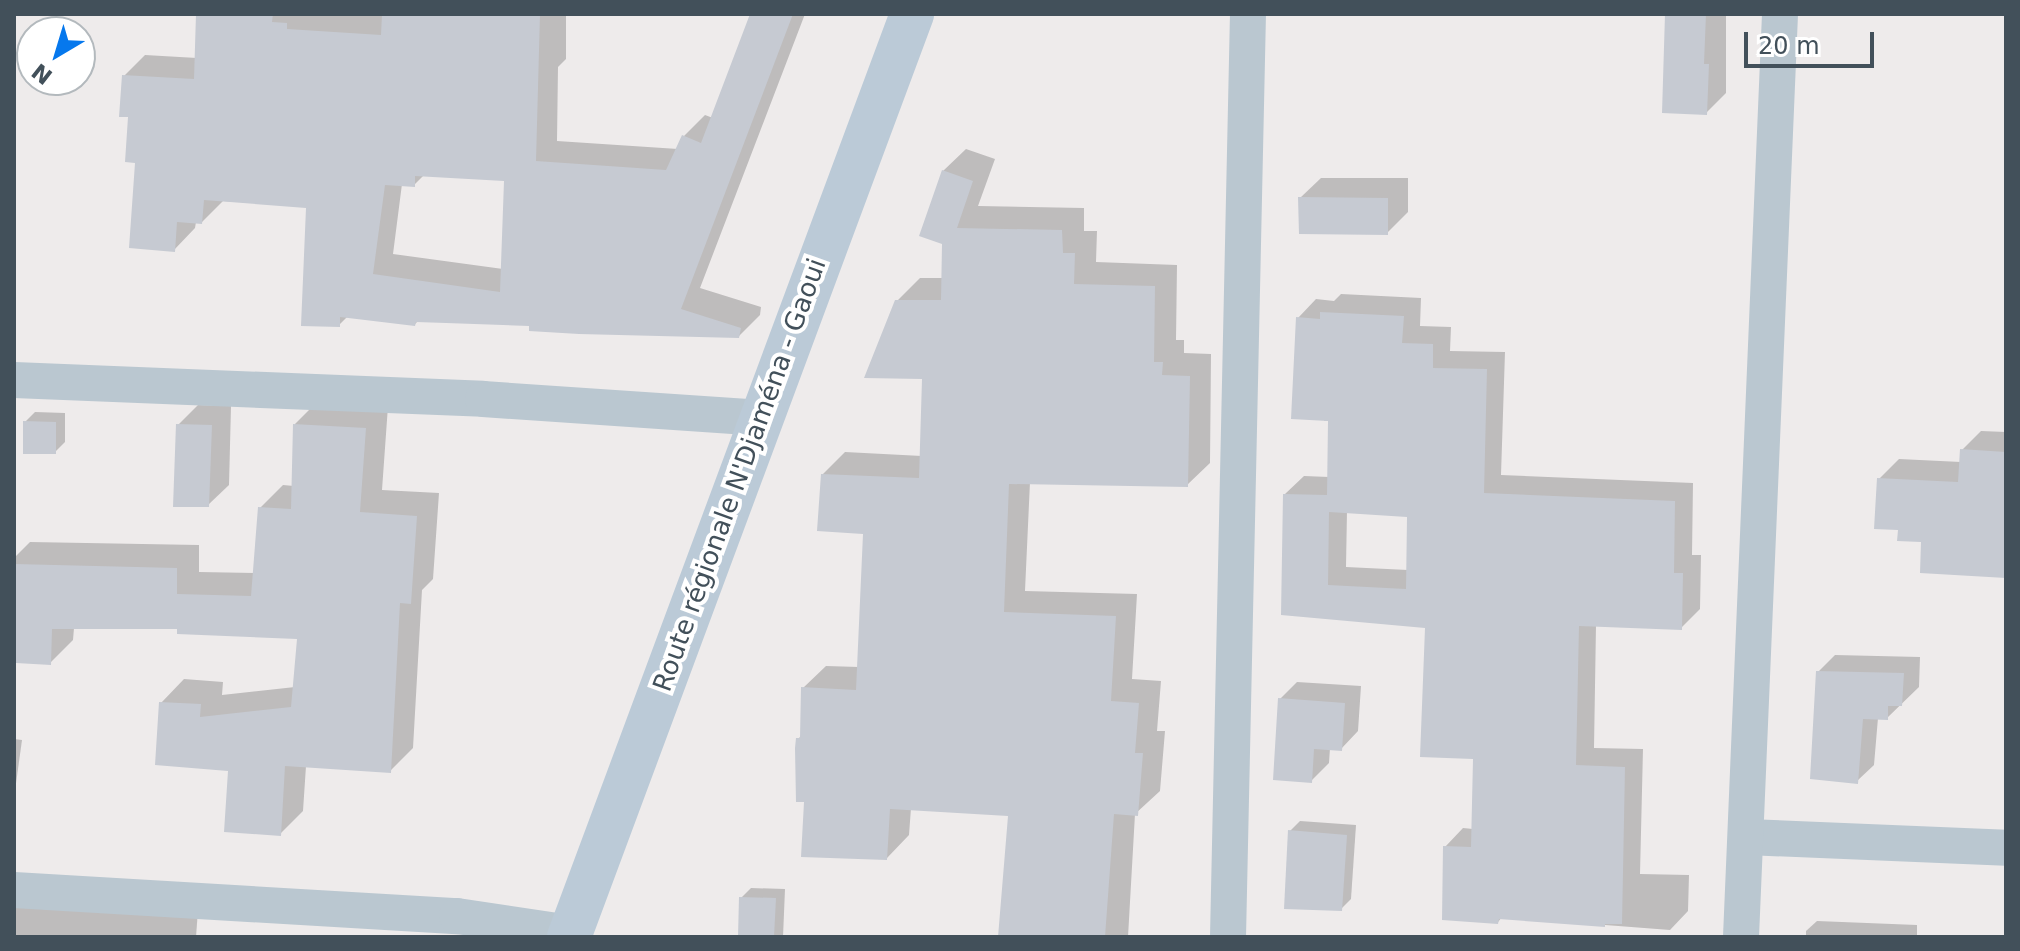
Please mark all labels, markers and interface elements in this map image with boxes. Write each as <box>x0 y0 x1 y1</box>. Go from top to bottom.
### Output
north arrow <box>16 16 96 96</box>
scale bar <box>1748 16 1878 66</box>
text: 20 m <box>1758 32 1820 60</box>
text: N <box>27 58 57 89</box>
street label: Route régionale N'Djaména - Gaoui <box>647 254 833 696</box>

